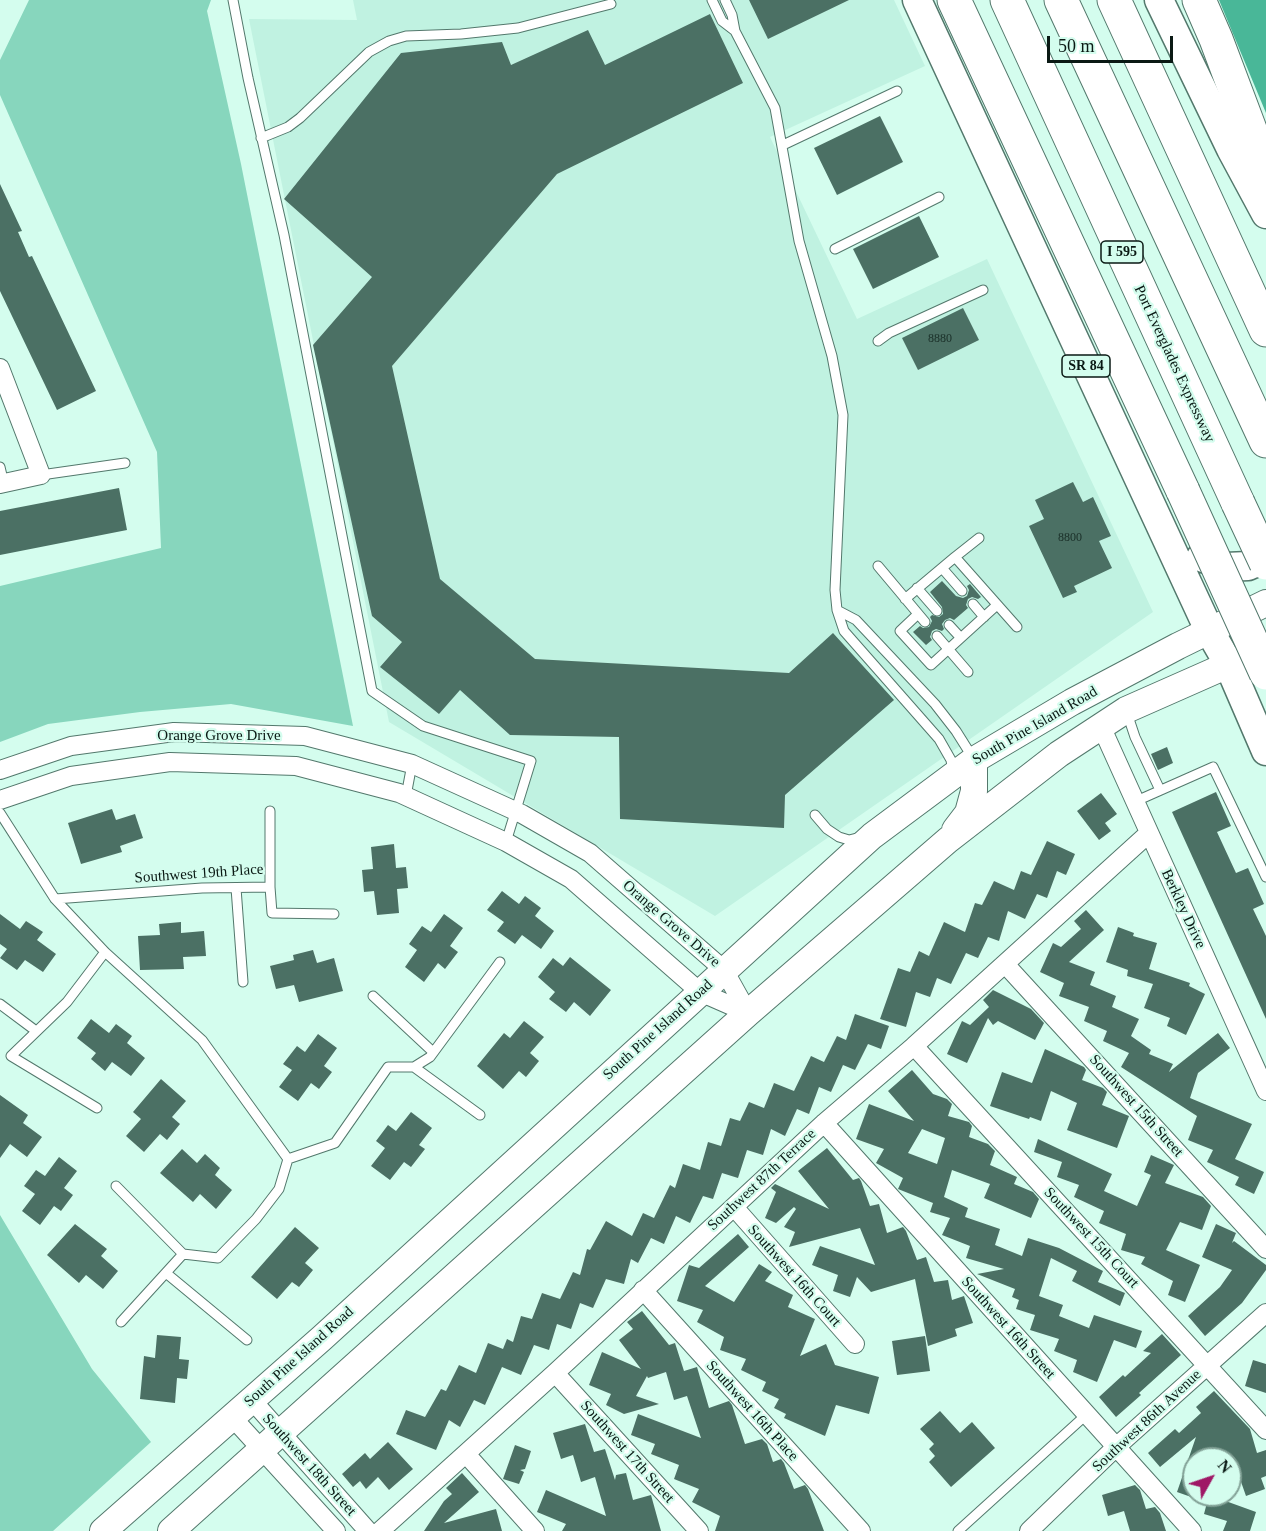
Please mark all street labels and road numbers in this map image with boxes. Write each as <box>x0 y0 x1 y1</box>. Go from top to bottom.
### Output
road number: I 595 <box>1101 241 1143 263</box>
street label: Port Everglades Expressway <box>1130 283 1218 445</box>
road number: SR 84 <box>1062 355 1110 377</box>
street label: South Pine Island Road <box>969 683 1101 769</box>
street label: Orange Grove Drive <box>157 727 281 745</box>
street label: Southwest 19th Place <box>134 861 264 887</box>
street label: Berkley Drive <box>1157 867 1209 951</box>
street label: Orange Grove Drive <box>619 877 723 971</box>
street label: South Pine Island Road <box>599 976 717 1084</box>
street label: Southwest 15th Street <box>1085 1051 1187 1161</box>
street label: Southwest 87th Terrace <box>704 1125 820 1235</box>
street label: Southwest 15th Court <box>1040 1184 1142 1292</box>
street label: Southwest 16th Court <box>744 1221 844 1331</box>
street label: Southwest 16th Street <box>957 1273 1059 1383</box>
street label: South Pine Island Road <box>240 1303 358 1411</box>
street label: Southwest 16th Place <box>702 1357 802 1465</box>
street label: Southwest 86th Avenue <box>1089 1366 1205 1476</box>
street label: Southwest 17th Street <box>576 1397 678 1507</box>
street label: Southwest 18th Street <box>258 1410 360 1520</box>

